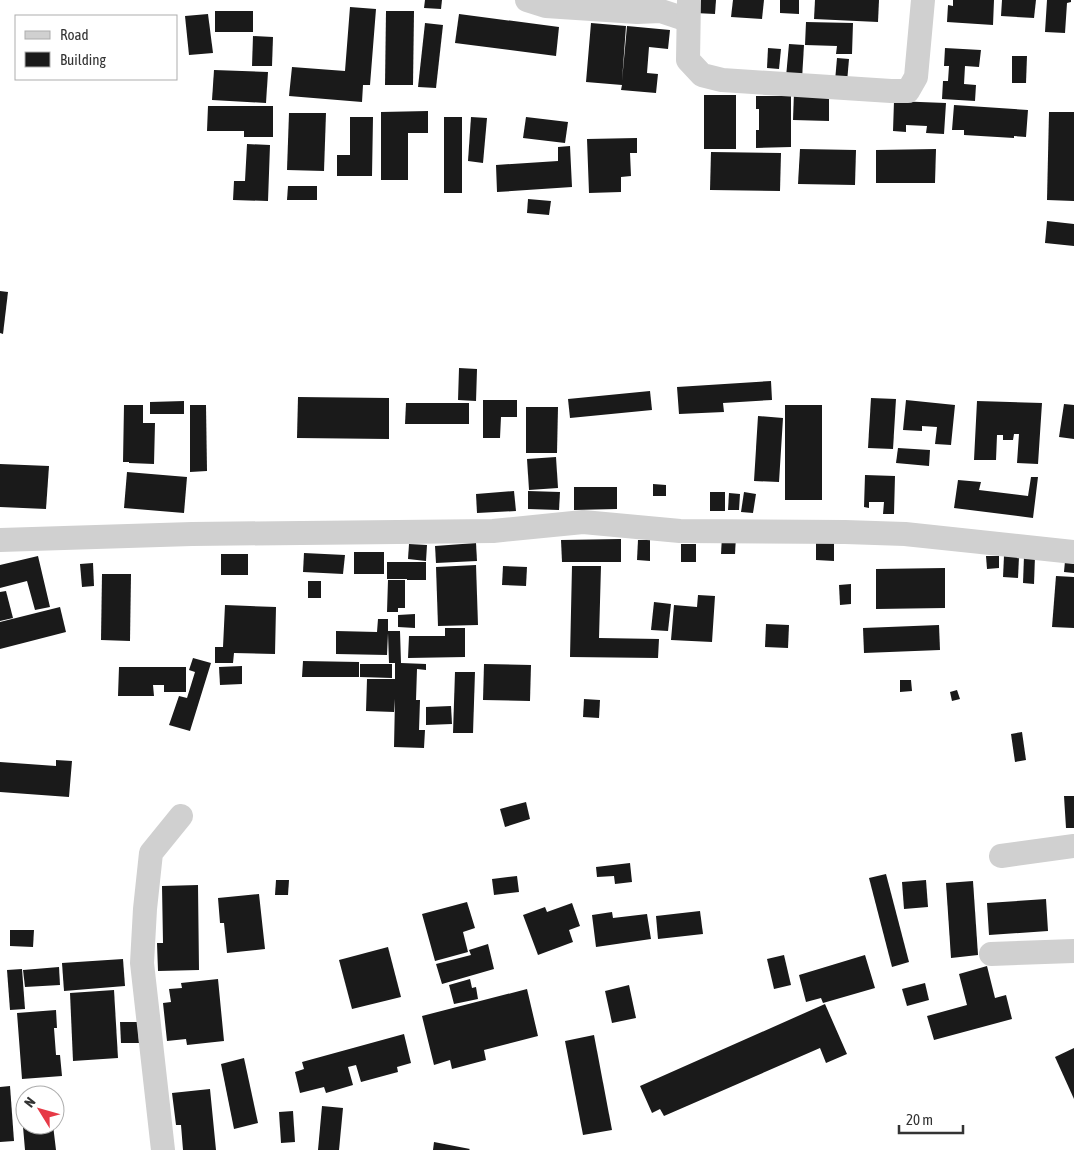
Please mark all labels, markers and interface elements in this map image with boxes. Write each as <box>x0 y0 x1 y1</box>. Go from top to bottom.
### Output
legend <box>15 15 178 80</box>
text: Road <box>60 26 89 43</box>
text: Building <box>60 51 106 68</box>
north arrow <box>15 1085 65 1135</box>
text: N <box>21 1094 38 1110</box>
scale bar <box>899 1102 963 1134</box>
text: 20 m <box>906 1111 933 1128</box>

